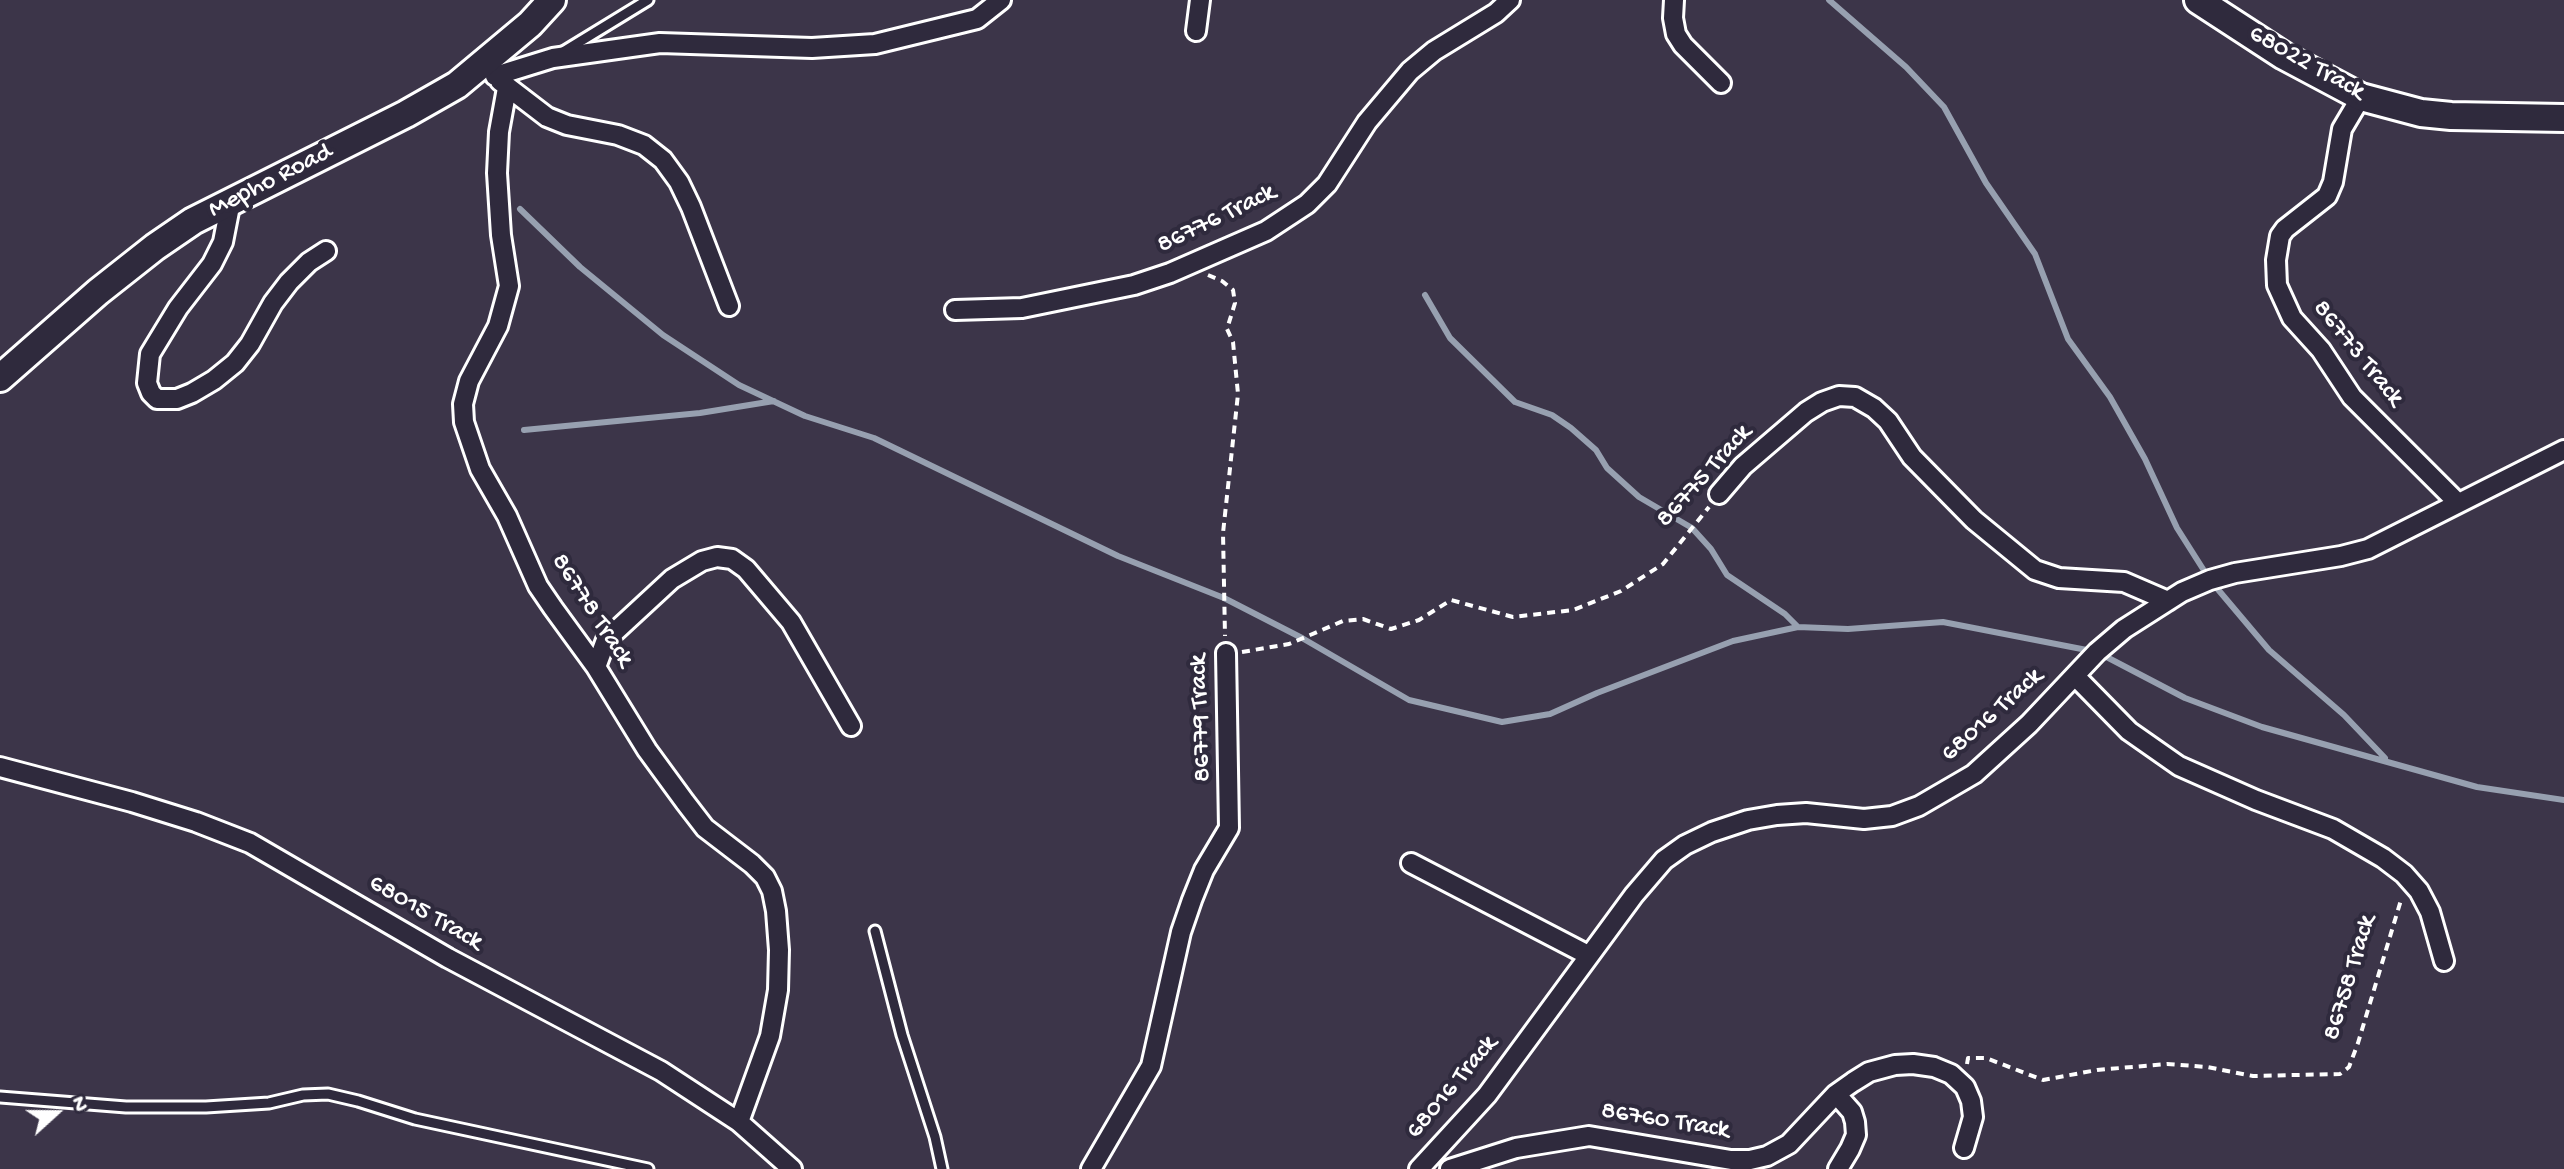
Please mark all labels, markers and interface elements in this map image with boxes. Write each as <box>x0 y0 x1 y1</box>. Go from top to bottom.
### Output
street label: 68022 Track <box>2243 19 2369 109</box>
street label: Mepho Road <box>204 138 338 226</box>
street label: 86776 Track <box>1153 178 1281 262</box>
street label: 86773 Track <box>2305 294 2409 414</box>
street label: 86775 Track <box>1650 419 1760 535</box>
street label: 86778 Track <box>543 548 639 674</box>
street label: 86779 Track <box>1184 654 1220 782</box>
street label: 68016 Track <box>1936 662 2050 770</box>
street label: 68015 Track <box>362 869 488 959</box>
street label: 86758 Track <box>2317 912 2385 1044</box>
street label: 68016 Track <box>1401 1030 1505 1146</box>
north arrow <box>16 1073 96 1153</box>
text: N <box>64 1093 93 1116</box>
street label: 86760 Track <box>1599 1096 1731 1148</box>

